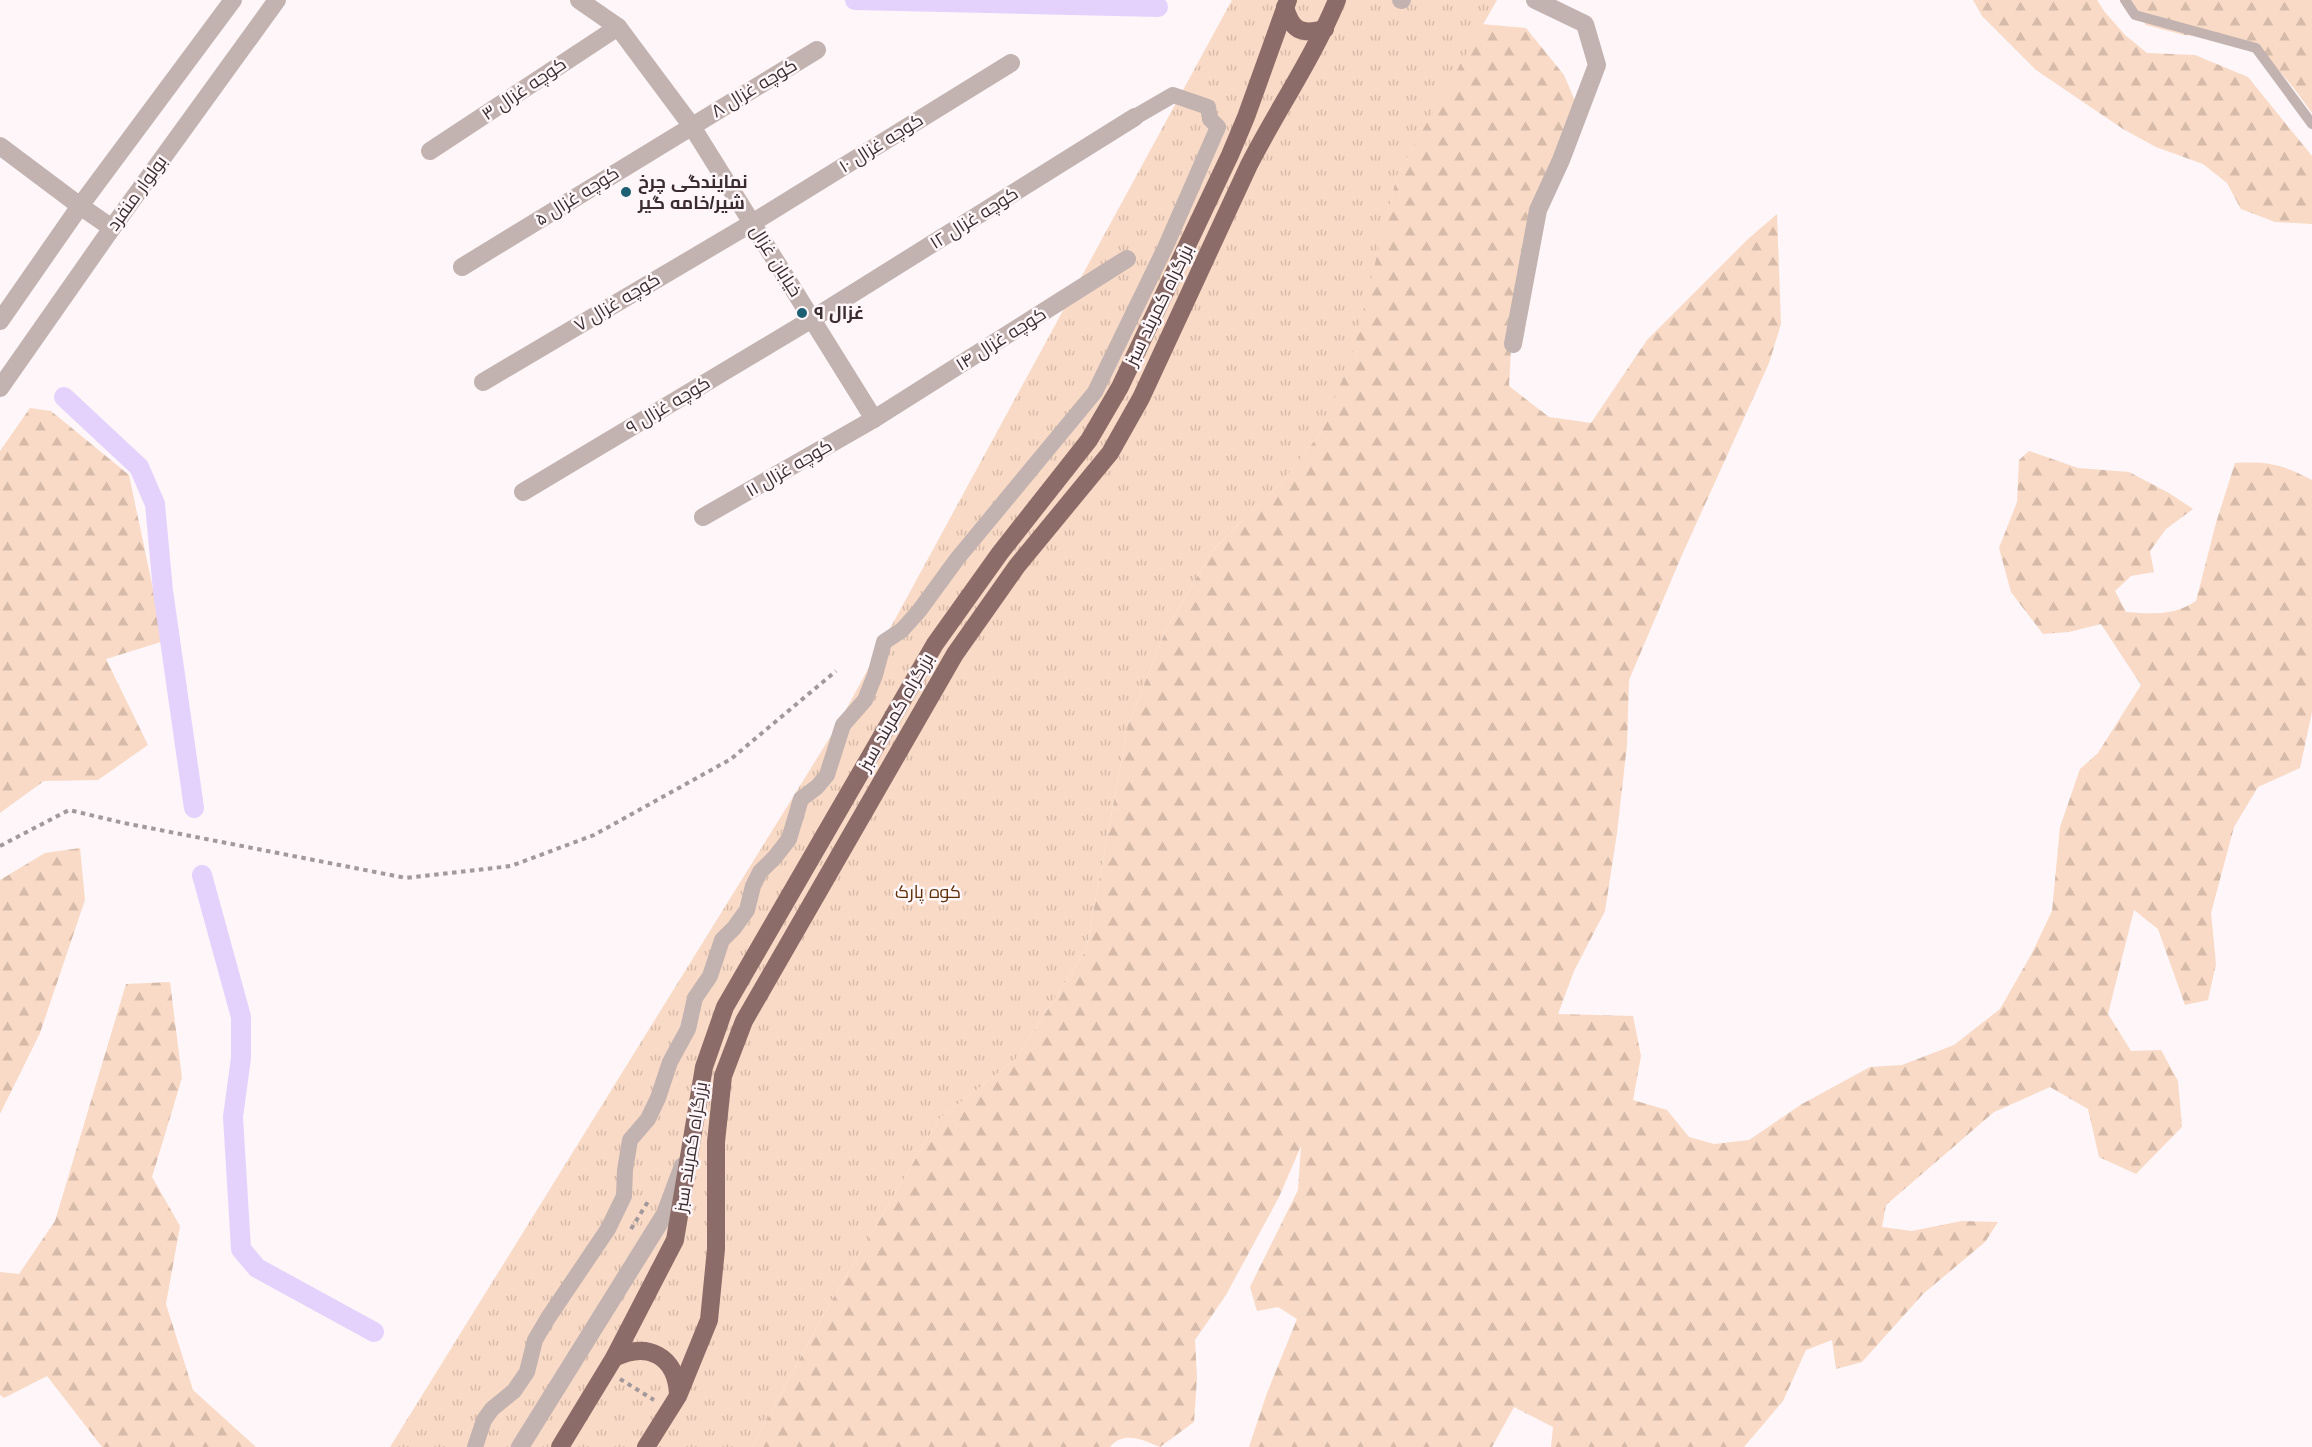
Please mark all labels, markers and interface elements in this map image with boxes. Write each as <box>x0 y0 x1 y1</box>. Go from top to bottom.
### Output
street label: کوچه غزال ۳ <box>478 54 571 126</box>
street label: کوچه غزال ۸ <box>708 55 801 123</box>
street label: کوچه غزال ۱۰ <box>835 109 928 178</box>
street label: بولوار منفرد <box>103 152 172 235</box>
street label: کوچه غزال ۵ <box>532 162 624 231</box>
place label: نمایندگی چرخ شیر/خامه گیر <box>637 172 748 214</box>
street label: کوچه غزال ۱۲ <box>926 183 1023 255</box>
marker: نمایندگی چرخ شیر/خامه گیر <box>619 185 633 199</box>
street label: خیابان غزال <box>745 222 806 301</box>
street label: بزرگراه کمربند سبز <box>1121 241 1198 370</box>
street label: کوچه غزال ۷ <box>571 269 664 337</box>
place label: غزال ۹ <box>814 303 864 324</box>
street label: کوچه غزال ۱۴ <box>952 303 1051 376</box>
marker: غزال ۹ <box>795 306 809 320</box>
street label: کوچه غزال ۹ <box>622 372 715 440</box>
street label: کوچه غزال ۱۱ <box>742 435 837 502</box>
street label: بزرگراه کمربند سبز <box>854 650 939 776</box>
park label: کوه پارک <box>895 882 961 904</box>
street label: بزرگراه کمربند سبز <box>671 1080 712 1215</box>

